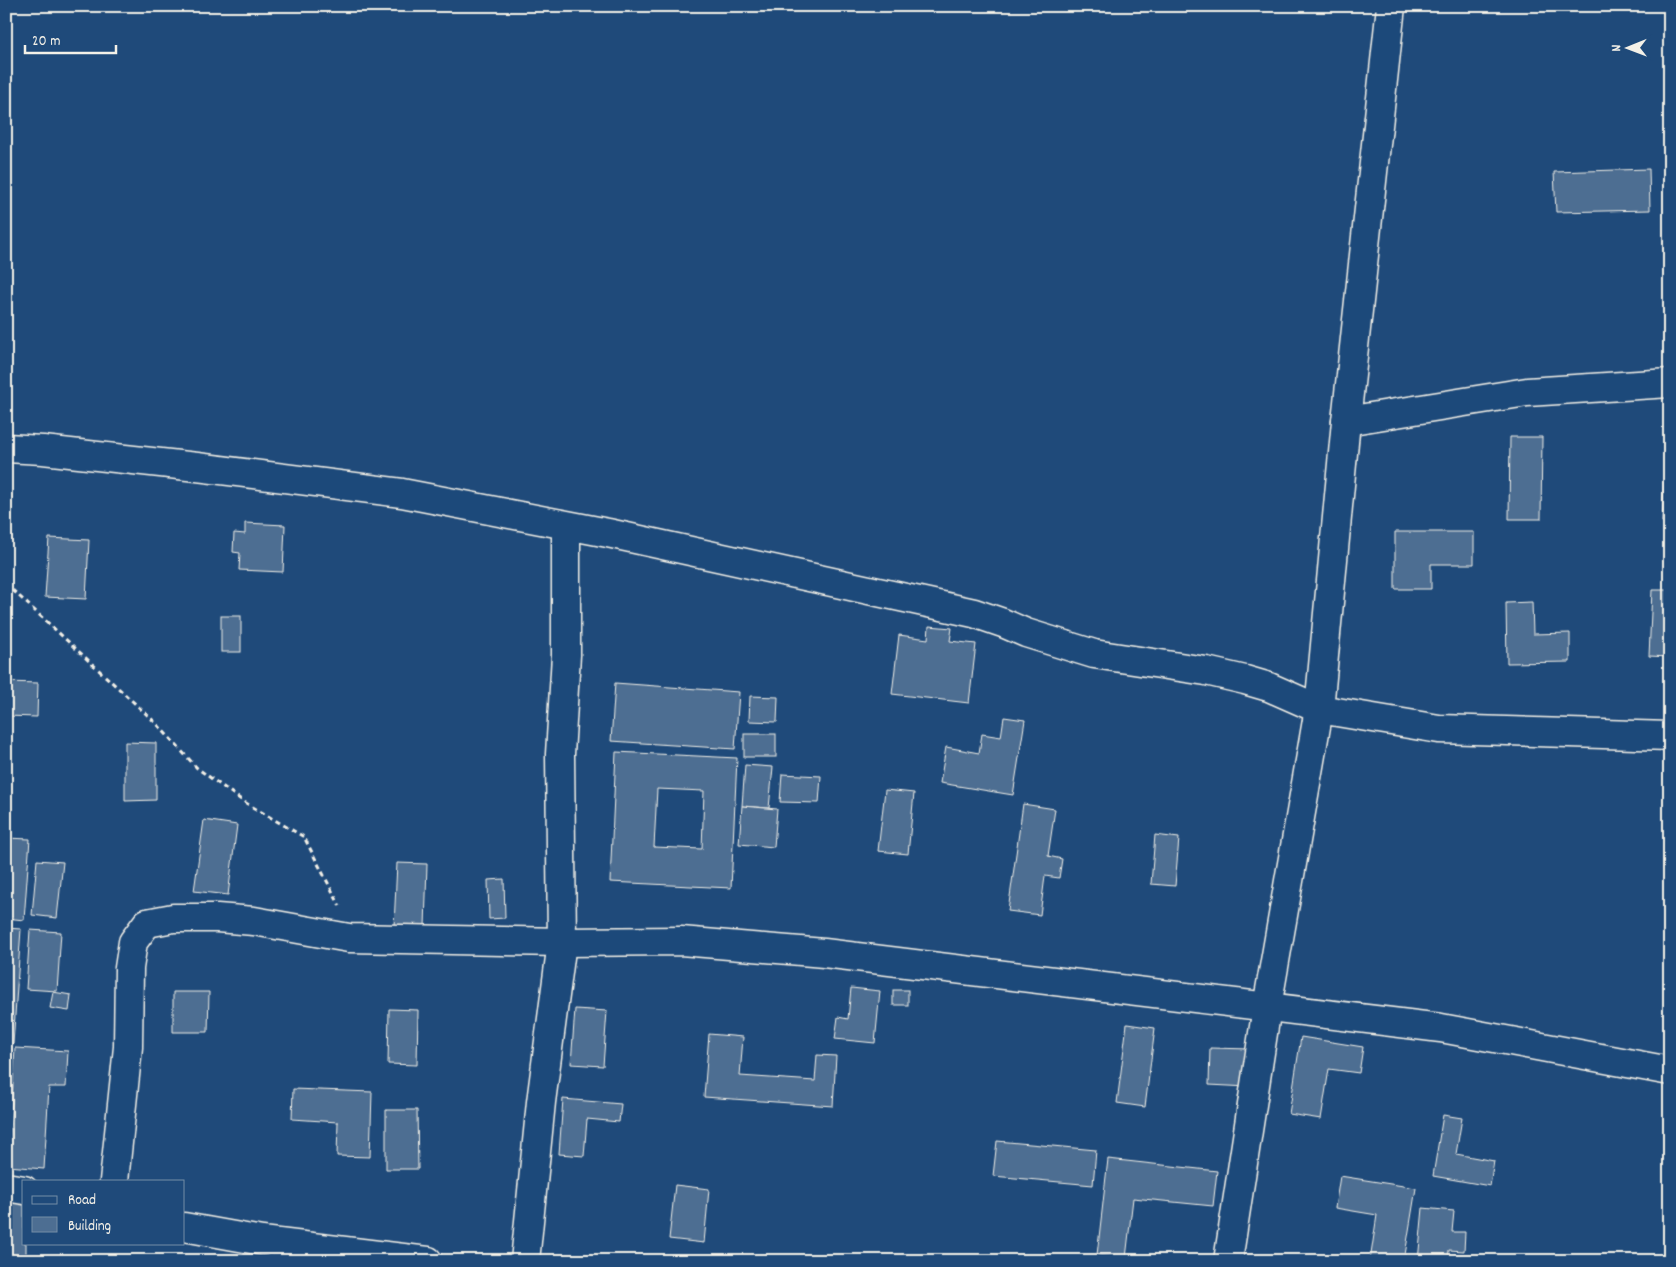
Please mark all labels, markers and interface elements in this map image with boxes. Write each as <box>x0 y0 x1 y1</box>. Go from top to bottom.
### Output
scale bar <box>25 22 116 54</box>
north arrow <box>1604 22 1654 72</box>
text: 20 m <box>32 31 60 53</box>
text: N <box>1607 44 1627 52</box>
legend <box>22 1180 185 1244</box>
text: Road <box>68 1190 96 1212</box>
text: Building <box>68 1216 111 1238</box>

